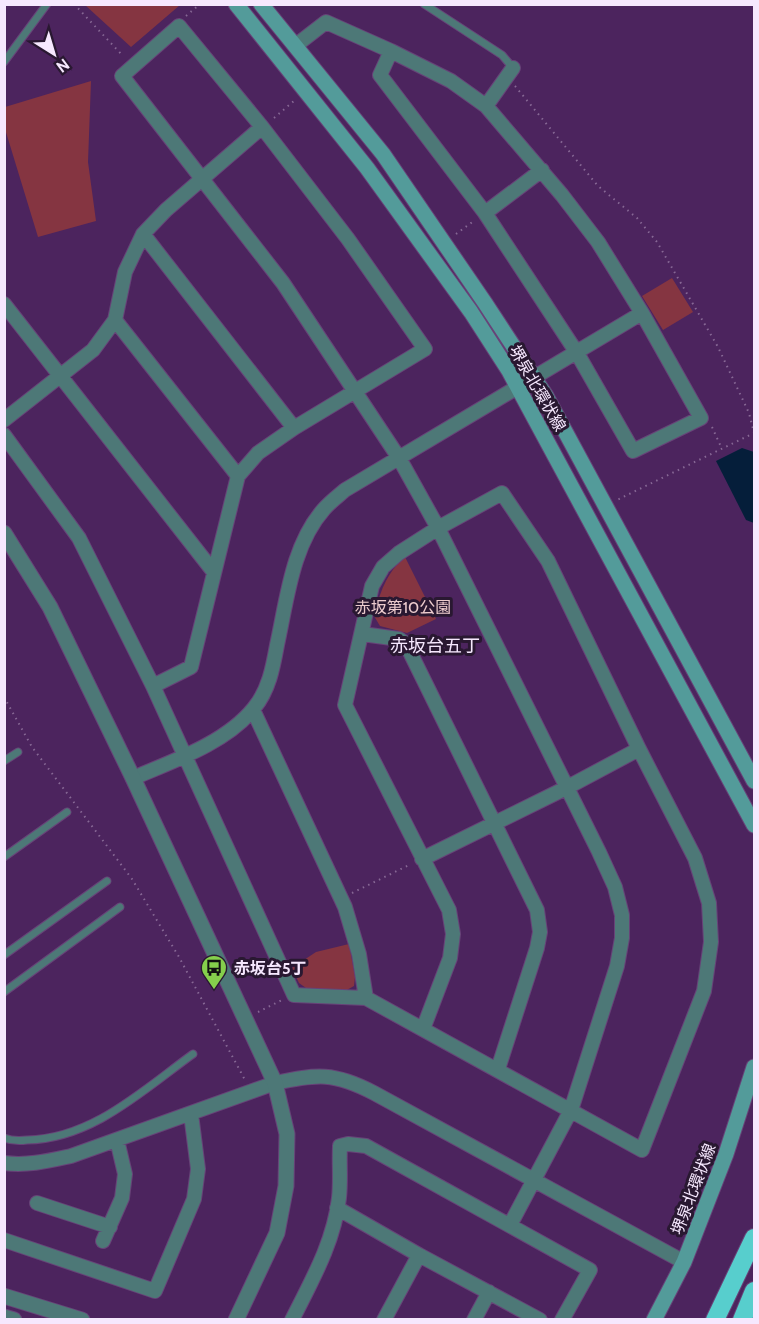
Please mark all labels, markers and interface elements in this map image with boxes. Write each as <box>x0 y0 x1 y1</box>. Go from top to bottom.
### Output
north arrow <box>24 24 84 84</box>
text: N <box>52 55 73 77</box>
street label: 堺泉北環状線 <box>505 342 570 435</box>
park label: 赤坂第10公園 <box>355 598 451 617</box>
district label: 赤坂台五丁 <box>390 635 480 657</box>
bus stop icon: 赤坂台5丁 <box>199 953 229 991</box>
place label: 赤坂台5丁 <box>234 959 307 978</box>
street label: 堺泉北環状線 <box>667 1141 720 1237</box>

